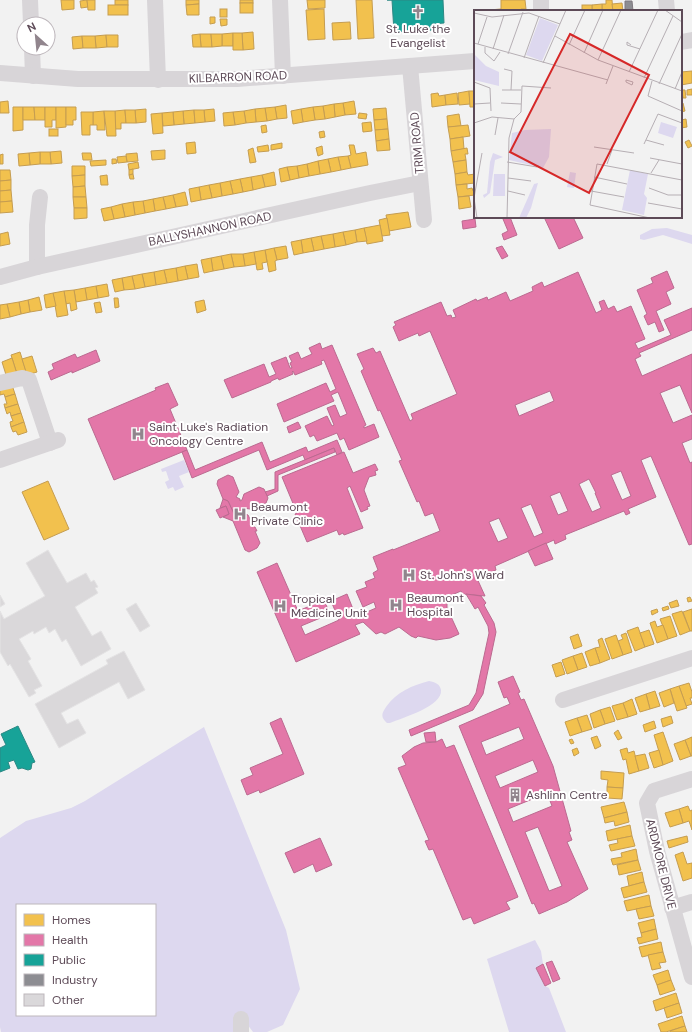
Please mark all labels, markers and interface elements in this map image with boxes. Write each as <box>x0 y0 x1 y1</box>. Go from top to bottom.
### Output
church icon: St. Luke the Evangelist <box>410 4 426 20</box>
inset map <box>474 10 682 218</box>
north arrow <box>16 16 56 56</box>
text: N <box>25 19 38 35</box>
place label: St. Luke the Evangelist <box>386 21 450 51</box>
street label: KILBARRON ROAD <box>189 67 287 87</box>
street label: TRIM ROAD <box>406 111 428 175</box>
street label: BALLYSHANNON ROAD <box>147 208 273 250</box>
place label: Saint Luke's Radiation Oncology Centre <box>149 419 268 449</box>
hospital icon: Saint Luke's Radiation Oncology Centre <box>130 426 146 442</box>
place label: Beaumont Private Clinic <box>251 499 323 529</box>
hospital icon: Beaumont Private Clinic <box>232 506 248 522</box>
hospital icon: St. John's Ward <box>401 567 417 583</box>
place label: St. John's Ward <box>420 567 504 583</box>
place label: Beaumont Hospital <box>407 590 464 620</box>
place label: Tropical Medicine Unit <box>291 591 368 621</box>
hospital icon: Beaumont Hospital <box>388 597 404 613</box>
hospital icon: Tropical Medicine Unit <box>272 598 288 614</box>
building icon: Ashlinn Centre <box>507 787 523 803</box>
place label: Ashlinn Centre <box>526 787 608 803</box>
street label: ARDMORE DRIVE <box>642 817 680 911</box>
legend <box>16 904 156 1016</box>
text: Homes <box>52 912 91 928</box>
text: Health <box>52 932 88 948</box>
text: Public <box>52 952 86 968</box>
text: Industry <box>52 972 98 988</box>
text: Other <box>52 992 85 1008</box>

